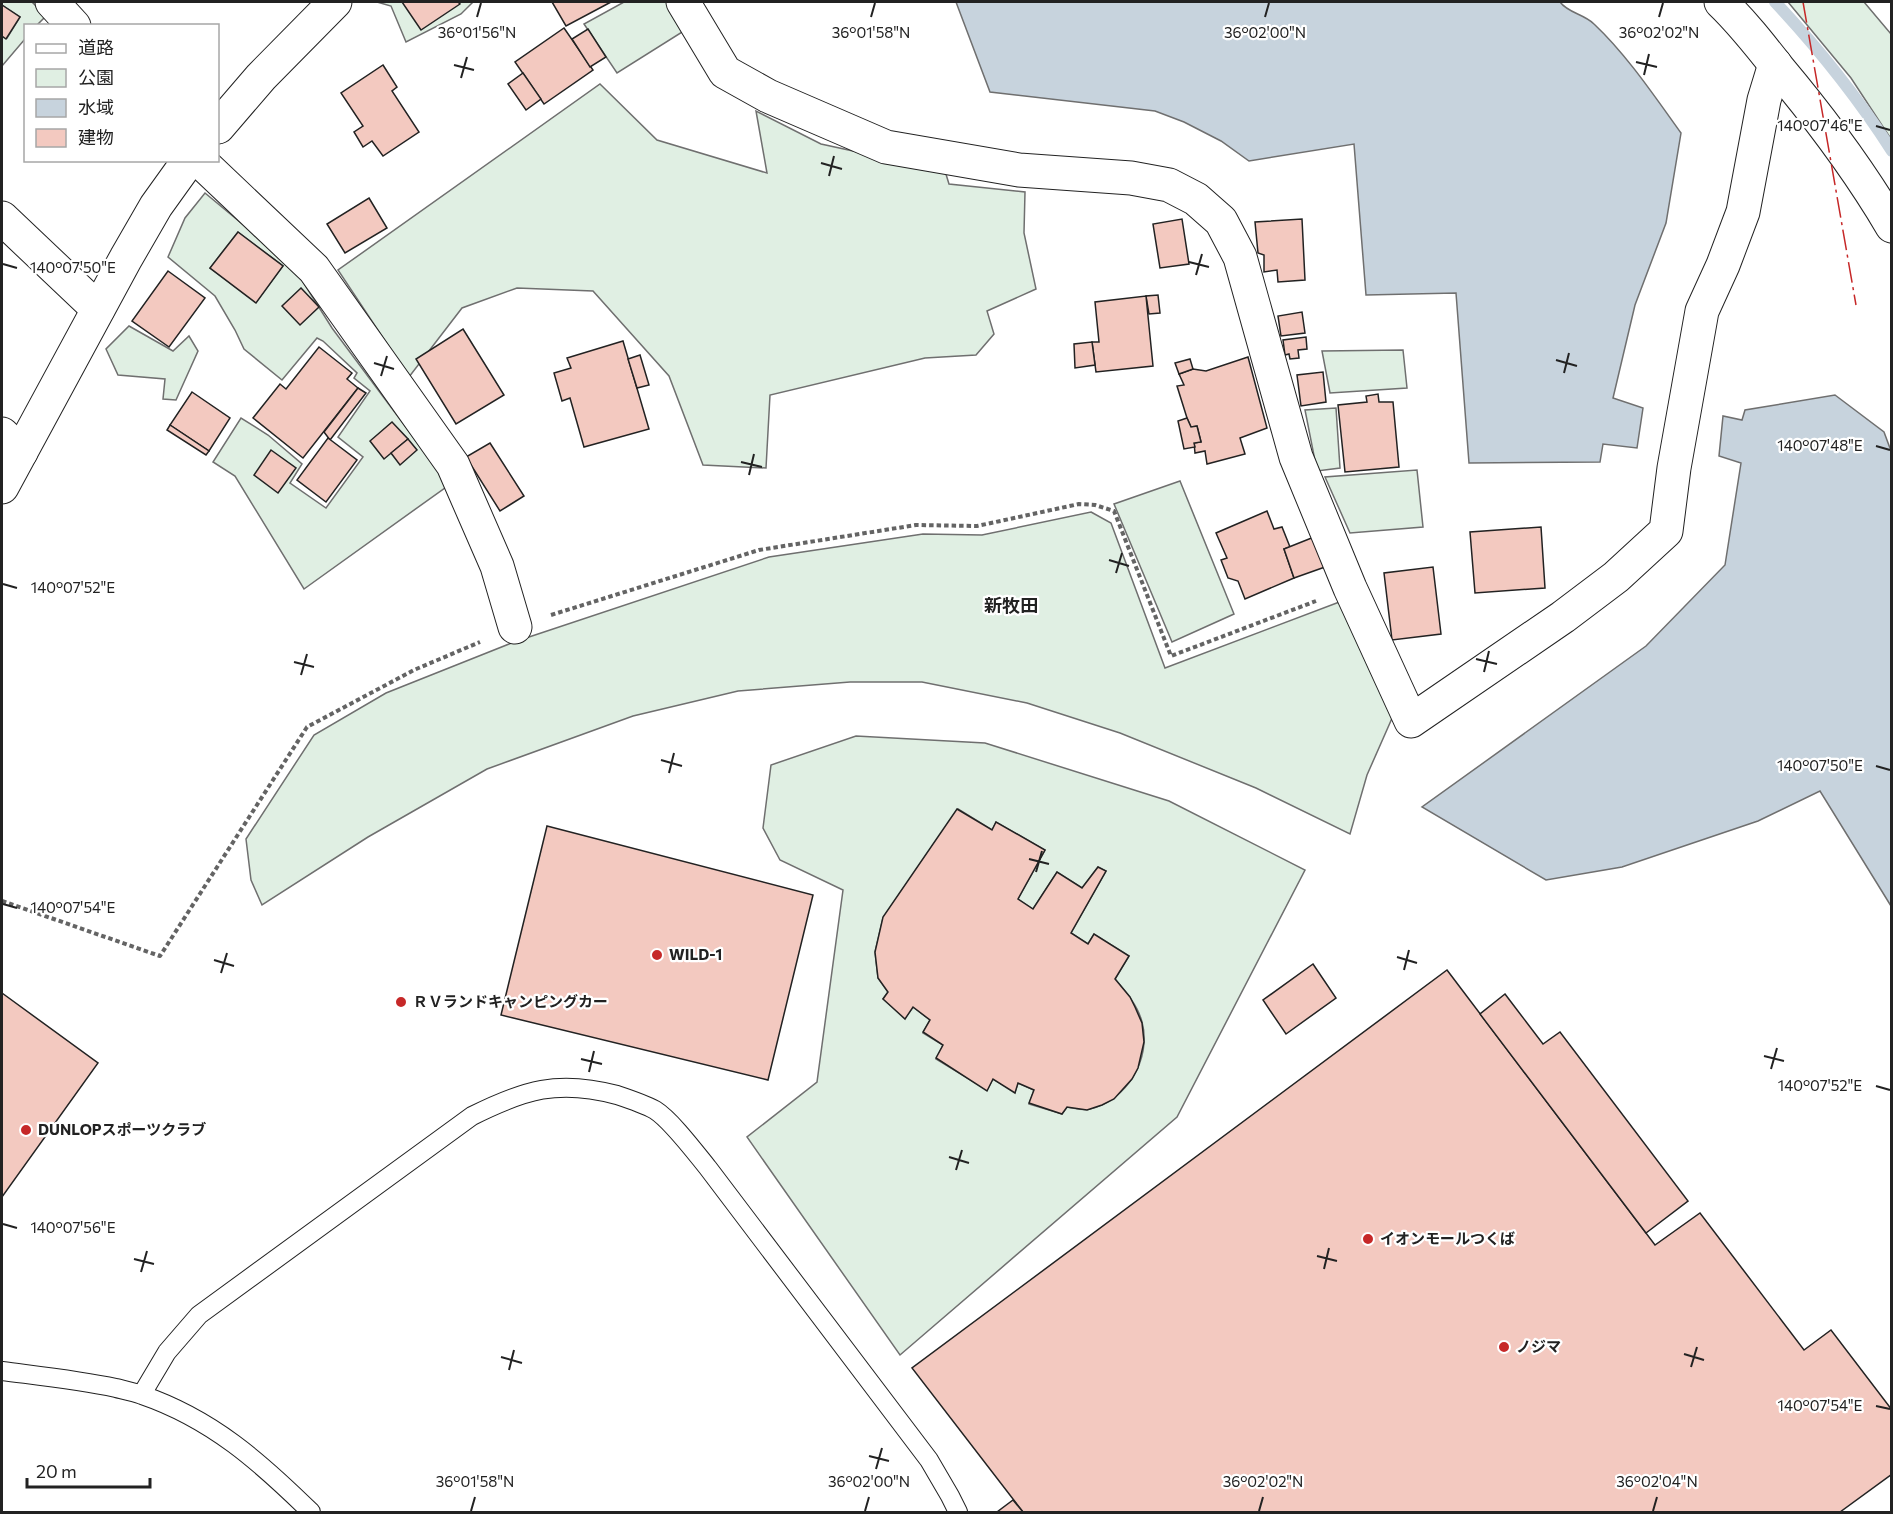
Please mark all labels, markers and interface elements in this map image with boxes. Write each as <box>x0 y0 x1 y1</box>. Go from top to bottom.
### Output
text: 36°01'56"N <box>438 23 516 41</box>
text: 36°01'58"N <box>832 23 910 41</box>
text: 36°02'00"N <box>1224 23 1306 41</box>
text: 36°02'02"N <box>1619 23 1699 41</box>
legend <box>24 24 219 162</box>
text: 道路 <box>78 36 114 58</box>
text: 公園 <box>78 66 114 88</box>
text: 水域 <box>78 96 114 118</box>
text: 140°07'46"E <box>1777 116 1863 134</box>
text: 建物 <box>78 126 114 148</box>
text: 140°07'50"E <box>30 258 116 276</box>
text: 140°07'48"E <box>1777 436 1863 454</box>
text: 140°07'52"E <box>31 578 115 596</box>
district label: 新牧田 <box>984 594 1038 616</box>
text: 140°07'50"E <box>1777 756 1863 774</box>
text: 140°07'54"E <box>31 898 116 916</box>
place label: WILD-1 <box>669 945 722 963</box>
marker: WILD-1 <box>650 948 664 962</box>
place label: ＲＶランドキャンピングカー <box>413 992 608 1010</box>
marker: ＲＶランドキャンピングカー <box>394 995 408 1009</box>
text: 140°07'52"E <box>1778 1076 1862 1094</box>
place label: DUNLOPスポーツクラブ <box>38 1120 206 1138</box>
marker: DUNLOPスポーツクラブ <box>19 1123 33 1137</box>
text: 140°07'56"E <box>30 1218 116 1236</box>
place label: イオンモールつくば <box>1380 1229 1515 1247</box>
marker: イオンモールつくば <box>1361 1232 1375 1246</box>
place label: ノジマ <box>1516 1337 1561 1355</box>
marker: ノジマ <box>1497 1340 1511 1354</box>
text: 140°07'54"E <box>1778 1396 1863 1414</box>
scale bar <box>27 1451 150 1489</box>
text: 20 m <box>36 1460 77 1482</box>
text: 36°01'58"N <box>436 1472 514 1490</box>
text: 36°02'00"N <box>828 1472 910 1490</box>
text: 36°02'02"N <box>1223 1472 1303 1490</box>
text: 36°02'04"N <box>1616 1472 1698 1490</box>

